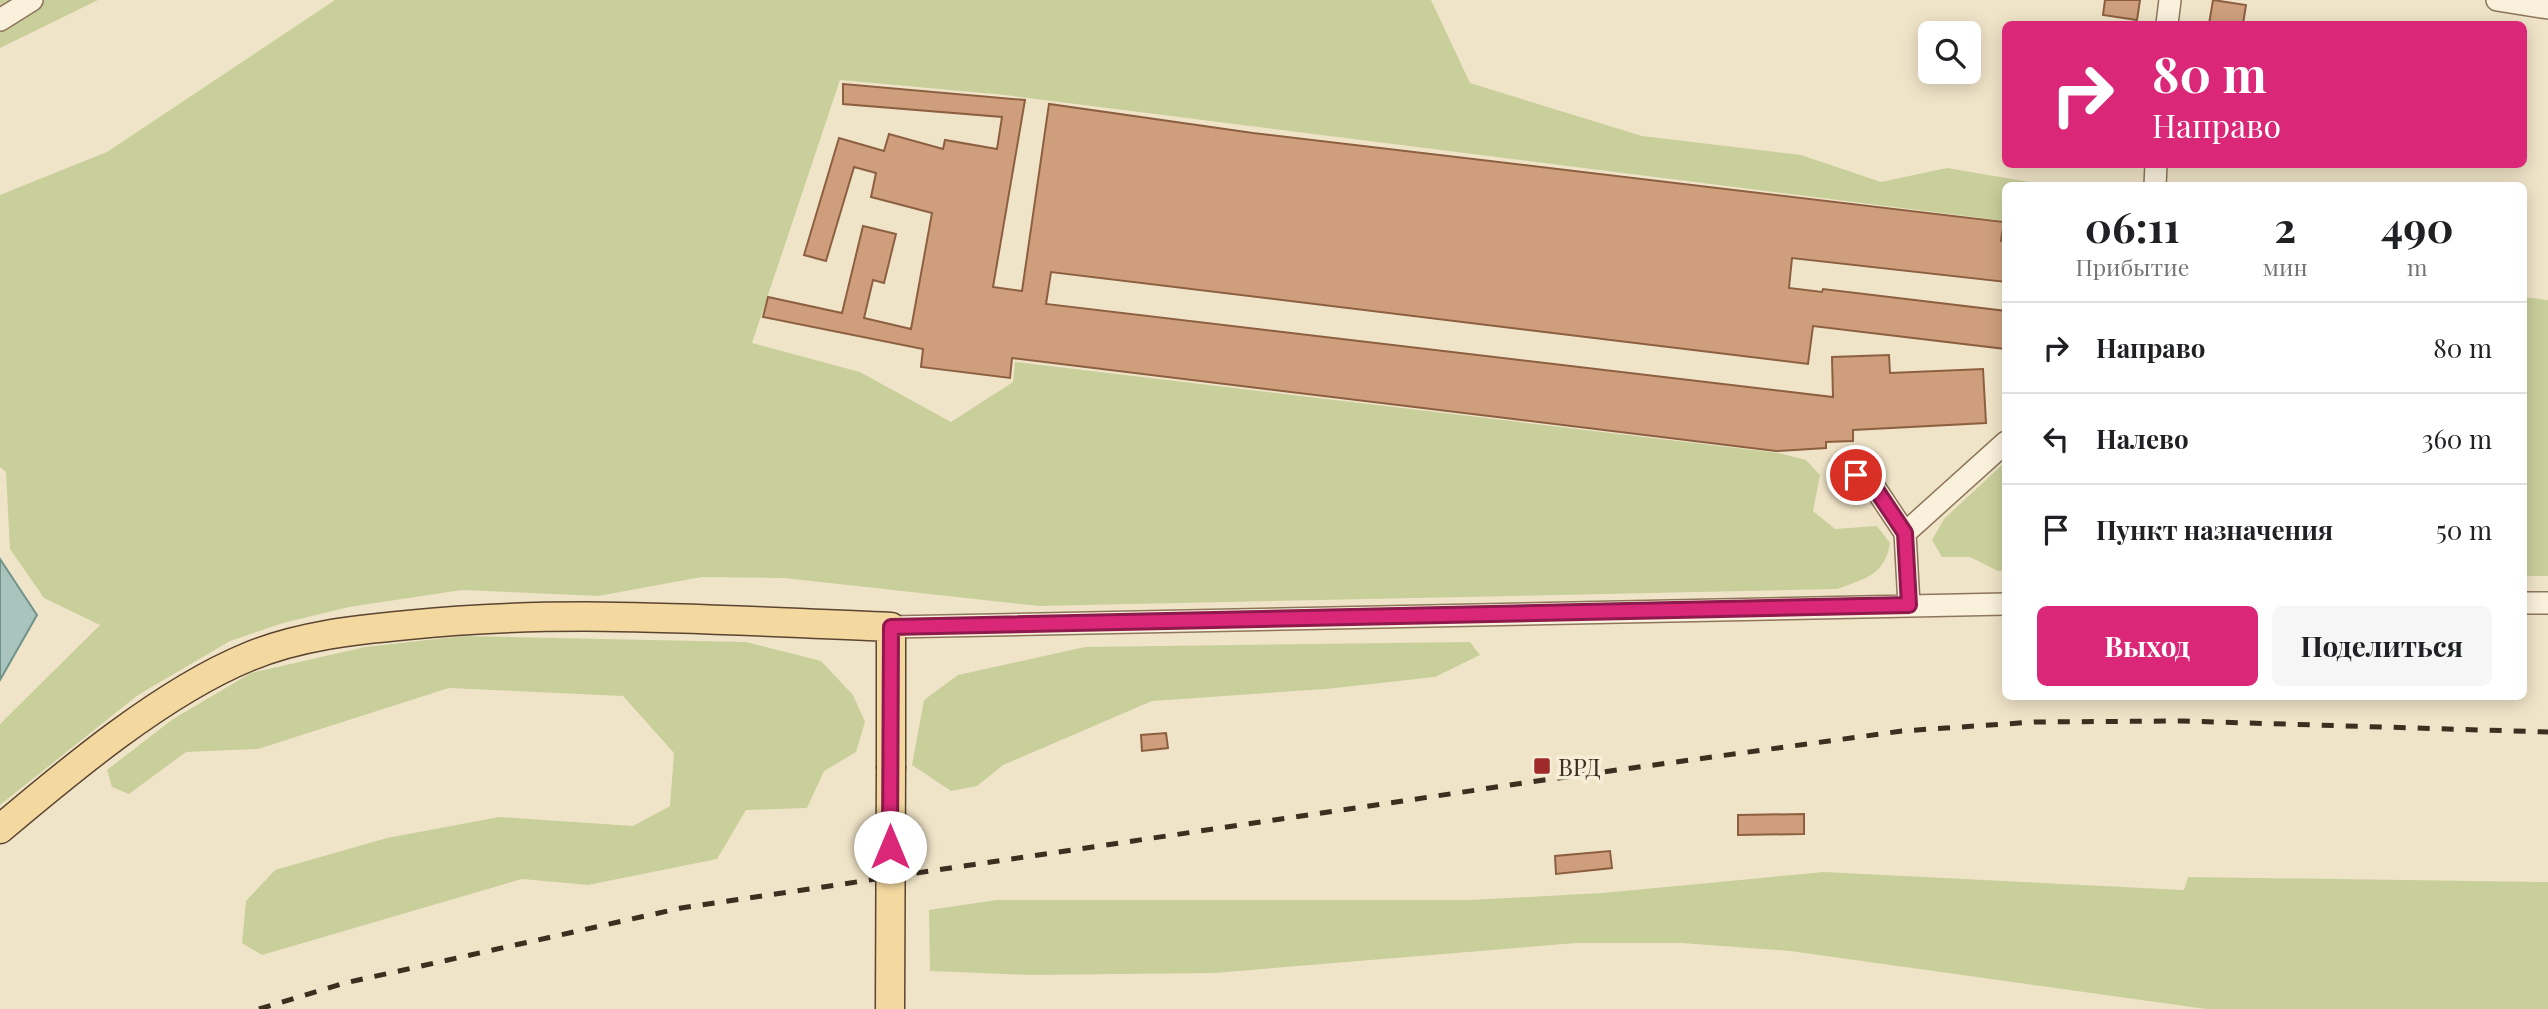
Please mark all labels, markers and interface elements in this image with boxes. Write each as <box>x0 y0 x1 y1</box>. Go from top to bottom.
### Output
map controls <box>1918 21 1981 84</box>
button: search <box>1918 21 1981 84</box>
text: 80 m <box>2152 40 2267 105</box>
icon: right <box>2037 49 2128 140</box>
text: Направо <box>2152 103 2281 146</box>
text: 06:11 <box>2085 198 2180 254</box>
text: 2 <box>2274 198 2296 254</box>
text: 490 <box>2381 198 2454 254</box>
text: Прибытие <box>2075 251 2189 282</box>
text: мин <box>2263 251 2308 282</box>
text: m <box>2407 251 2427 282</box>
icon: right <box>2037 329 2075 367</box>
text: Направо <box>2096 330 2205 365</box>
text: 80 m <box>2433 330 2492 365</box>
icon: left <box>2037 420 2075 458</box>
text: Налево <box>2096 421 2189 456</box>
text: 360 m <box>2422 421 2492 456</box>
pin <box>1826 445 1886 505</box>
icon: arrive <box>1837 456 1875 494</box>
icon: arrive <box>2037 511 2075 549</box>
text: Пункт назначения <box>2096 512 2333 547</box>
text: 50 m <box>2436 512 2492 547</box>
button: Выход <box>2037 606 2258 686</box>
button: Поделиться <box>2272 606 2492 686</box>
place label: ВРД <box>1558 750 1601 782</box>
marker: ВРД <box>1532 756 1552 776</box>
position arrow <box>853 810 927 884</box>

